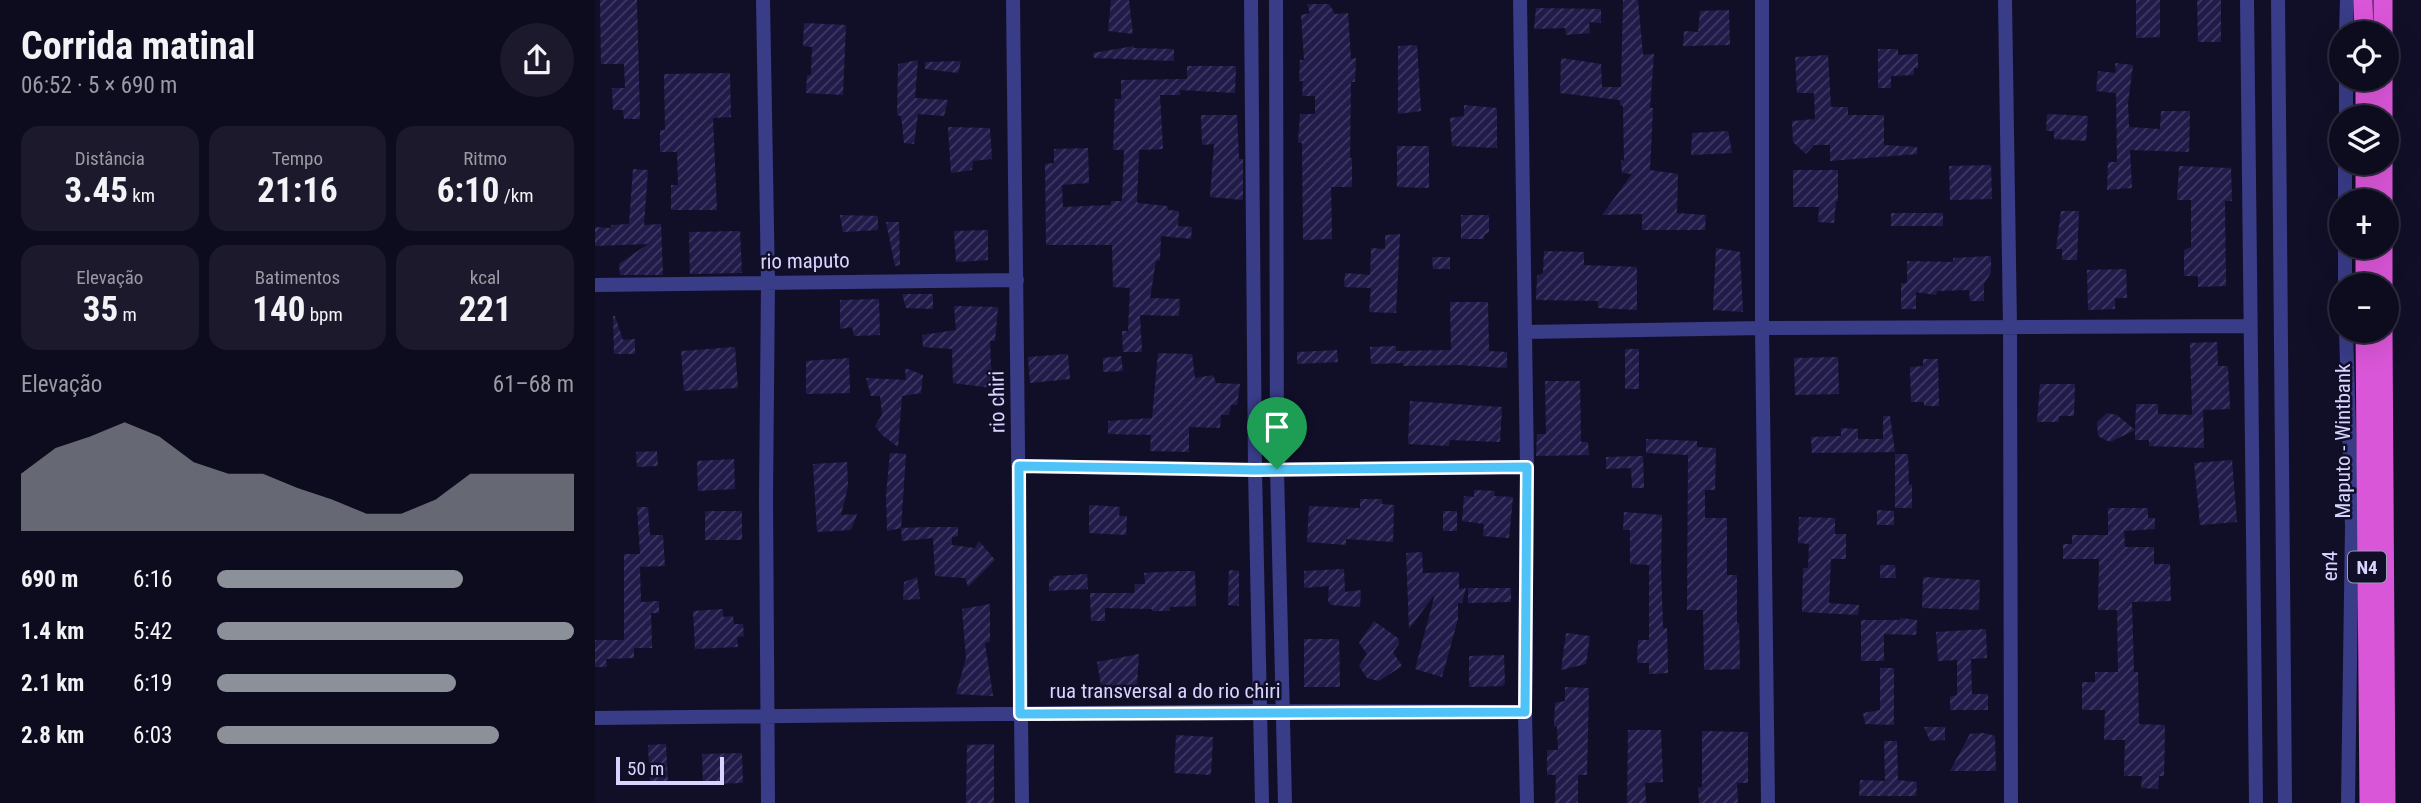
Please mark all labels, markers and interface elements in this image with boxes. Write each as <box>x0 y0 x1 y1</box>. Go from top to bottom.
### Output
map controls <box>2329 21 2399 343</box>
button: locate <box>2329 21 2399 91</box>
button: share <box>500 23 574 97</box>
text: Corrida matinal <box>21 24 255 68</box>
text: 06:52 · 5 × 690 m <box>21 72 177 99</box>
button: layers <box>2329 105 2399 175</box>
text: Distância <box>75 147 145 170</box>
text: Tempo <box>272 147 323 170</box>
text: Ritmo <box>463 147 507 170</box>
text: 3.45 <box>65 170 128 211</box>
text: 21:16 <box>257 170 338 211</box>
text: 6:10 <box>437 170 499 211</box>
text: km <box>128 184 155 207</box>
text: /km <box>499 184 534 207</box>
button: + <box>2329 189 2399 259</box>
street label: rio maputo <box>760 248 850 274</box>
text: Elevação <box>76 266 143 289</box>
text: Batimentos <box>255 266 340 289</box>
text: kcal <box>470 266 500 289</box>
button: − <box>2329 273 2399 343</box>
text: 35 <box>83 289 118 330</box>
text: 140 <box>252 289 305 330</box>
text: 221 <box>459 289 512 330</box>
text: m <box>118 303 137 326</box>
text: bpm <box>305 303 343 326</box>
street label: Maputo - Wintbank <box>2331 363 2355 519</box>
text: Elevação <box>21 371 102 398</box>
text: 61–68 m <box>493 371 574 398</box>
street label: rio chiri <box>984 371 1010 433</box>
pin <box>1247 397 1307 469</box>
icon: arrive <box>1258 408 1296 446</box>
street label: en4 <box>2318 551 2342 581</box>
road number: N4 <box>2348 552 2386 582</box>
text: 690 m <box>21 566 78 593</box>
text: 6:16 <box>133 566 172 593</box>
text: 1.4 km <box>21 618 84 645</box>
text: 5:42 <box>133 618 172 645</box>
text: 2.1 km <box>21 670 84 697</box>
text: 6:19 <box>133 670 172 697</box>
street label: rua transversal a do rio chiri <box>1050 679 1280 703</box>
text: 2.8 km <box>21 722 84 749</box>
text: 6:03 <box>133 722 172 749</box>
scale bar <box>616 754 725 786</box>
text: 50 m <box>627 757 664 780</box>

